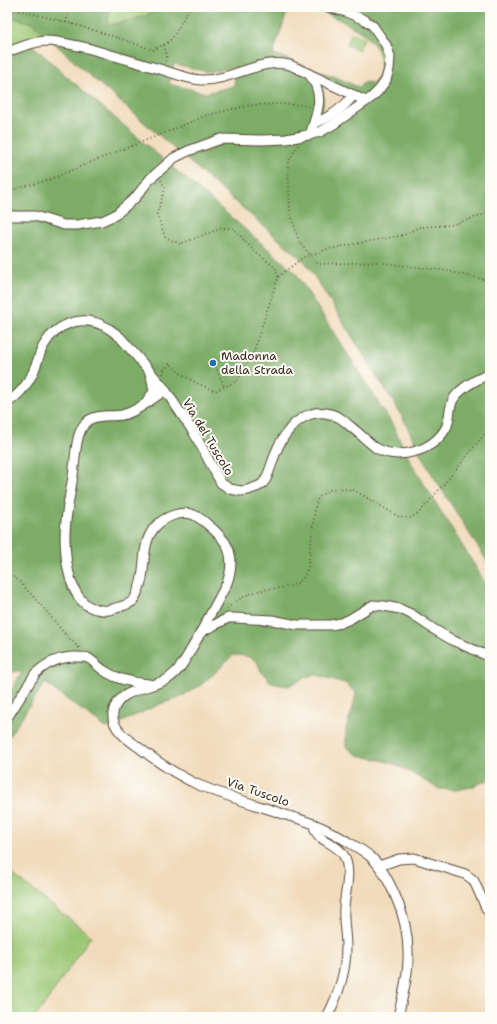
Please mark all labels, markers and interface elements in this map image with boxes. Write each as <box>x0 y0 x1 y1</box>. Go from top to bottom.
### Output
place label: Madonna della Strada <box>221 348 293 378</box>
marker: Madonna della Strada <box>208 358 218 368</box>
street label: Via del Tuscolo <box>179 396 237 478</box>
street label: Via Tuscolo <box>225 774 291 810</box>

